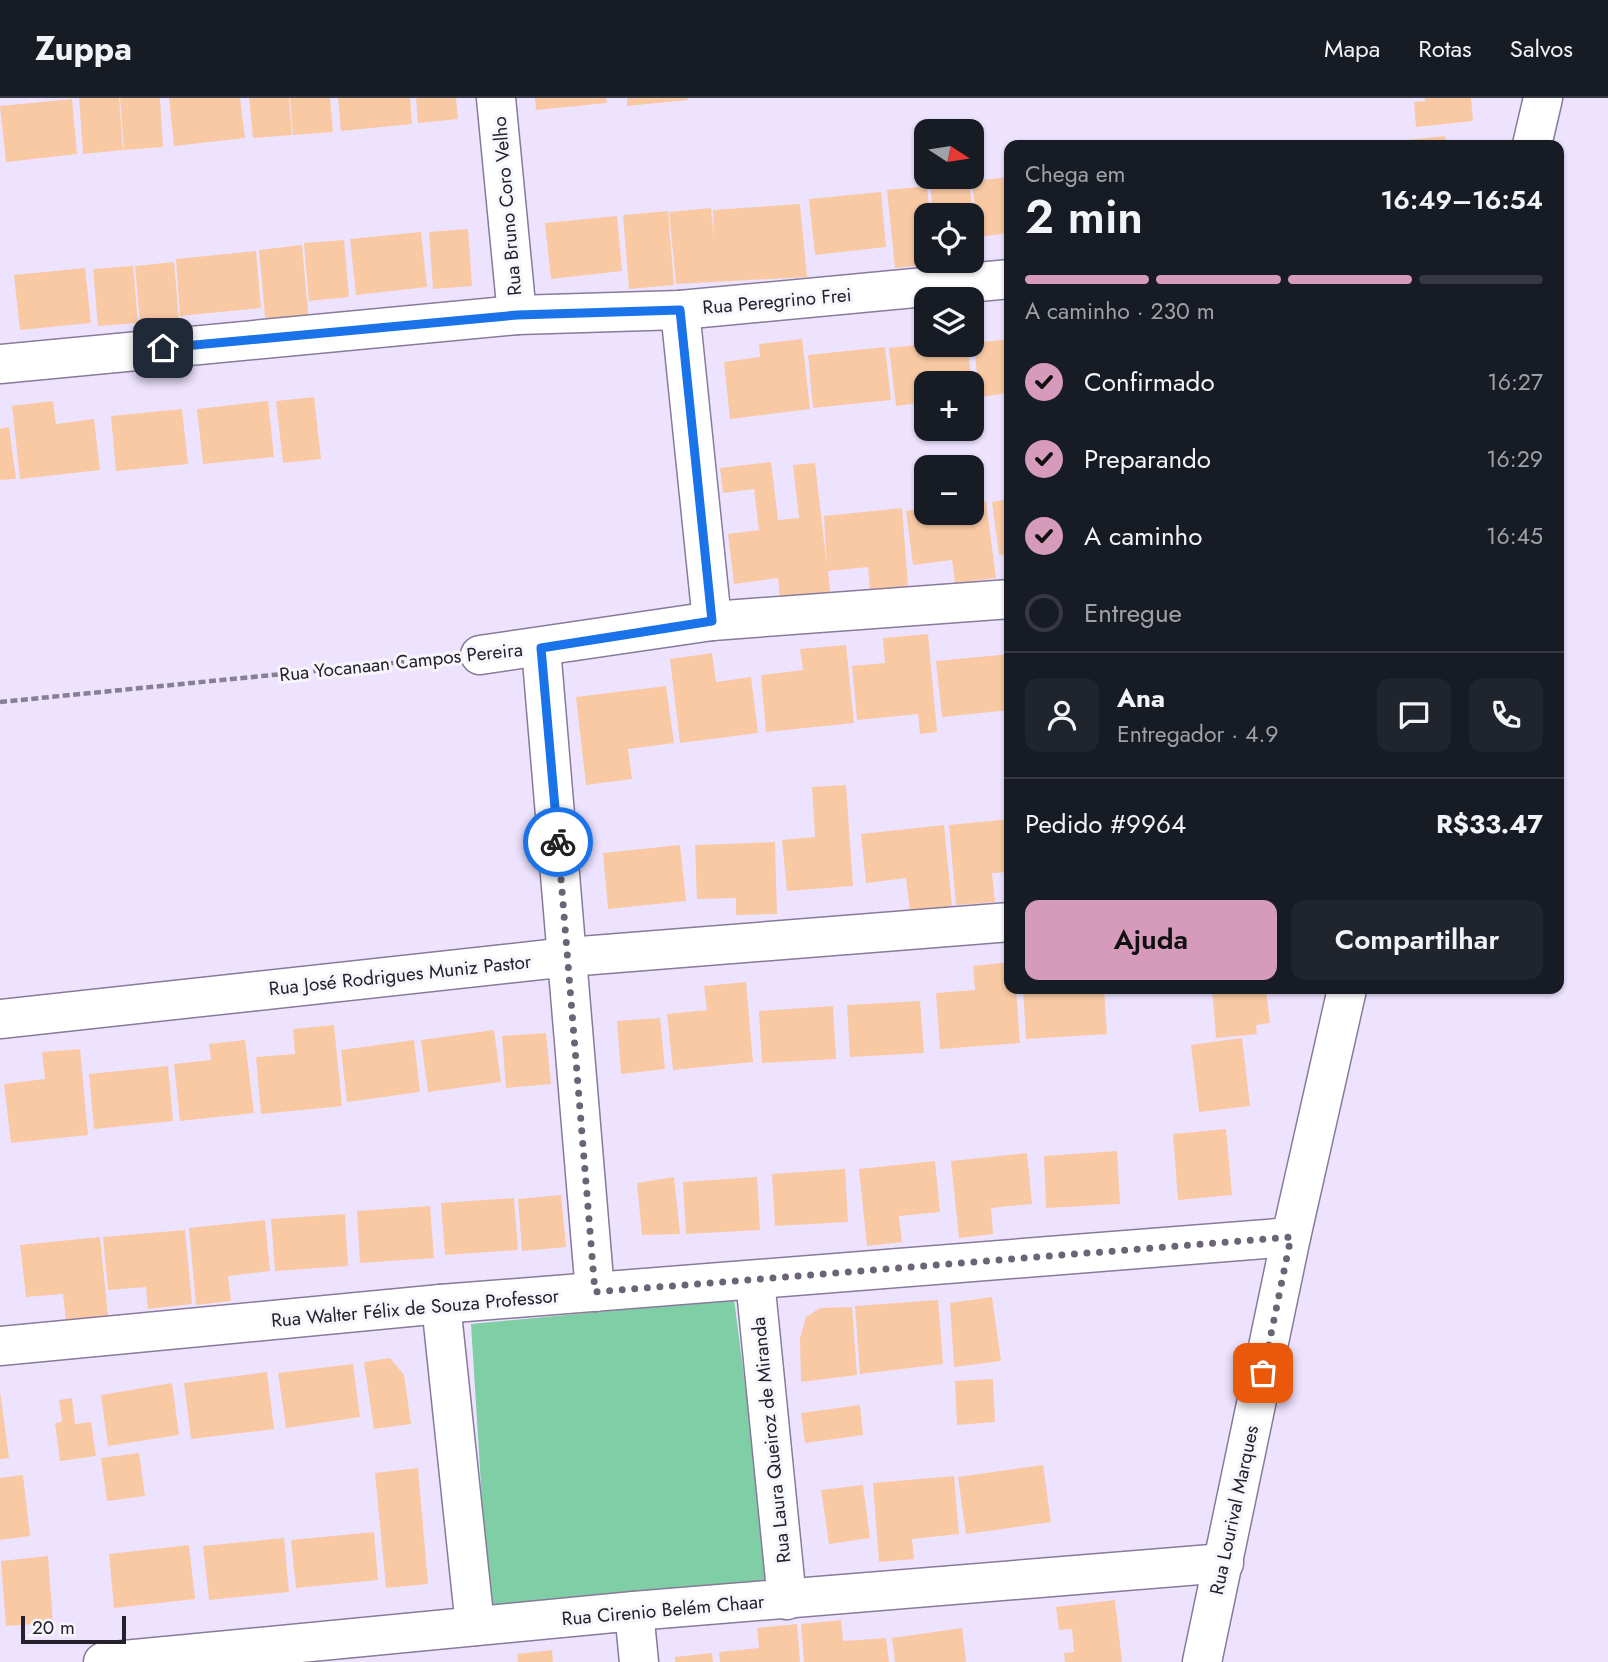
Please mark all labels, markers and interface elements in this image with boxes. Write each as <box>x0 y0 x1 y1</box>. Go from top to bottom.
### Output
text: Zuppa <box>35 25 132 72</box>
text: Mapa <box>1324 31 1380 66</box>
text: Rotas <box>1418 31 1472 66</box>
text: Salvos <box>1510 31 1573 66</box>
street label: Rua Bruno Coro Velho <box>486 115 528 297</box>
north arrow <box>914 119 984 189</box>
map controls <box>914 119 984 525</box>
text: Chega em <box>1025 157 1126 191</box>
text: 16:49–16:54 <box>1381 181 1543 219</box>
text: 2 min <box>1025 184 1143 250</box>
button: locate <box>914 203 984 273</box>
street label: Rua Peregrino Frei <box>701 281 853 321</box>
button: layers <box>914 287 984 357</box>
text: A caminho · 230 m <box>1025 294 1215 328</box>
pin <box>133 318 193 378</box>
icon: home <box>144 329 182 367</box>
icon: check <box>1025 363 1063 401</box>
text: Confirmado <box>1084 363 1215 401</box>
text: 16:27 <box>1487 365 1543 399</box>
button: + <box>914 371 984 441</box>
icon: check <box>1025 440 1063 478</box>
text: Preparando <box>1084 440 1211 478</box>
text: 16:29 <box>1486 442 1543 476</box>
button: − <box>914 455 984 525</box>
icon: check <box>1025 517 1063 555</box>
text: A caminho <box>1084 517 1202 555</box>
text: 16:45 <box>1486 519 1543 553</box>
text: Entregue <box>1084 594 1182 632</box>
street label: Rua Yocanaan Campos Pereira <box>278 636 524 688</box>
button: person <box>1025 678 1099 752</box>
button: chat <box>1377 678 1451 752</box>
button: phone <box>1469 678 1543 752</box>
text: Ana <box>1117 679 1165 717</box>
text: Entregador · 4.9 <box>1117 717 1279 751</box>
text: Pedido #9964 <box>1025 805 1186 843</box>
text: R$33.47 <box>1436 805 1543 843</box>
courier <box>523 807 593 877</box>
icon: bike <box>539 823 577 861</box>
button: Ajuda <box>1025 900 1277 980</box>
button: Compartilhar <box>1291 900 1543 980</box>
street label: Rua José Rodrigues Muniz Pastor <box>268 948 533 1002</box>
street label: Rua Walter Félix de Souza Professor <box>270 1282 561 1334</box>
street label: Rua Laura Queiroz de Miranda <box>745 1316 797 1564</box>
pin <box>1233 1343 1293 1403</box>
icon: bag <box>1244 1354 1282 1392</box>
street label: Rua Lourival Marques <box>1203 1423 1265 1597</box>
street label: Rua Cirenio Belém Chaar <box>561 1588 766 1632</box>
scale bar <box>21 1613 126 1645</box>
text: 20 m <box>32 1614 75 1641</box>

